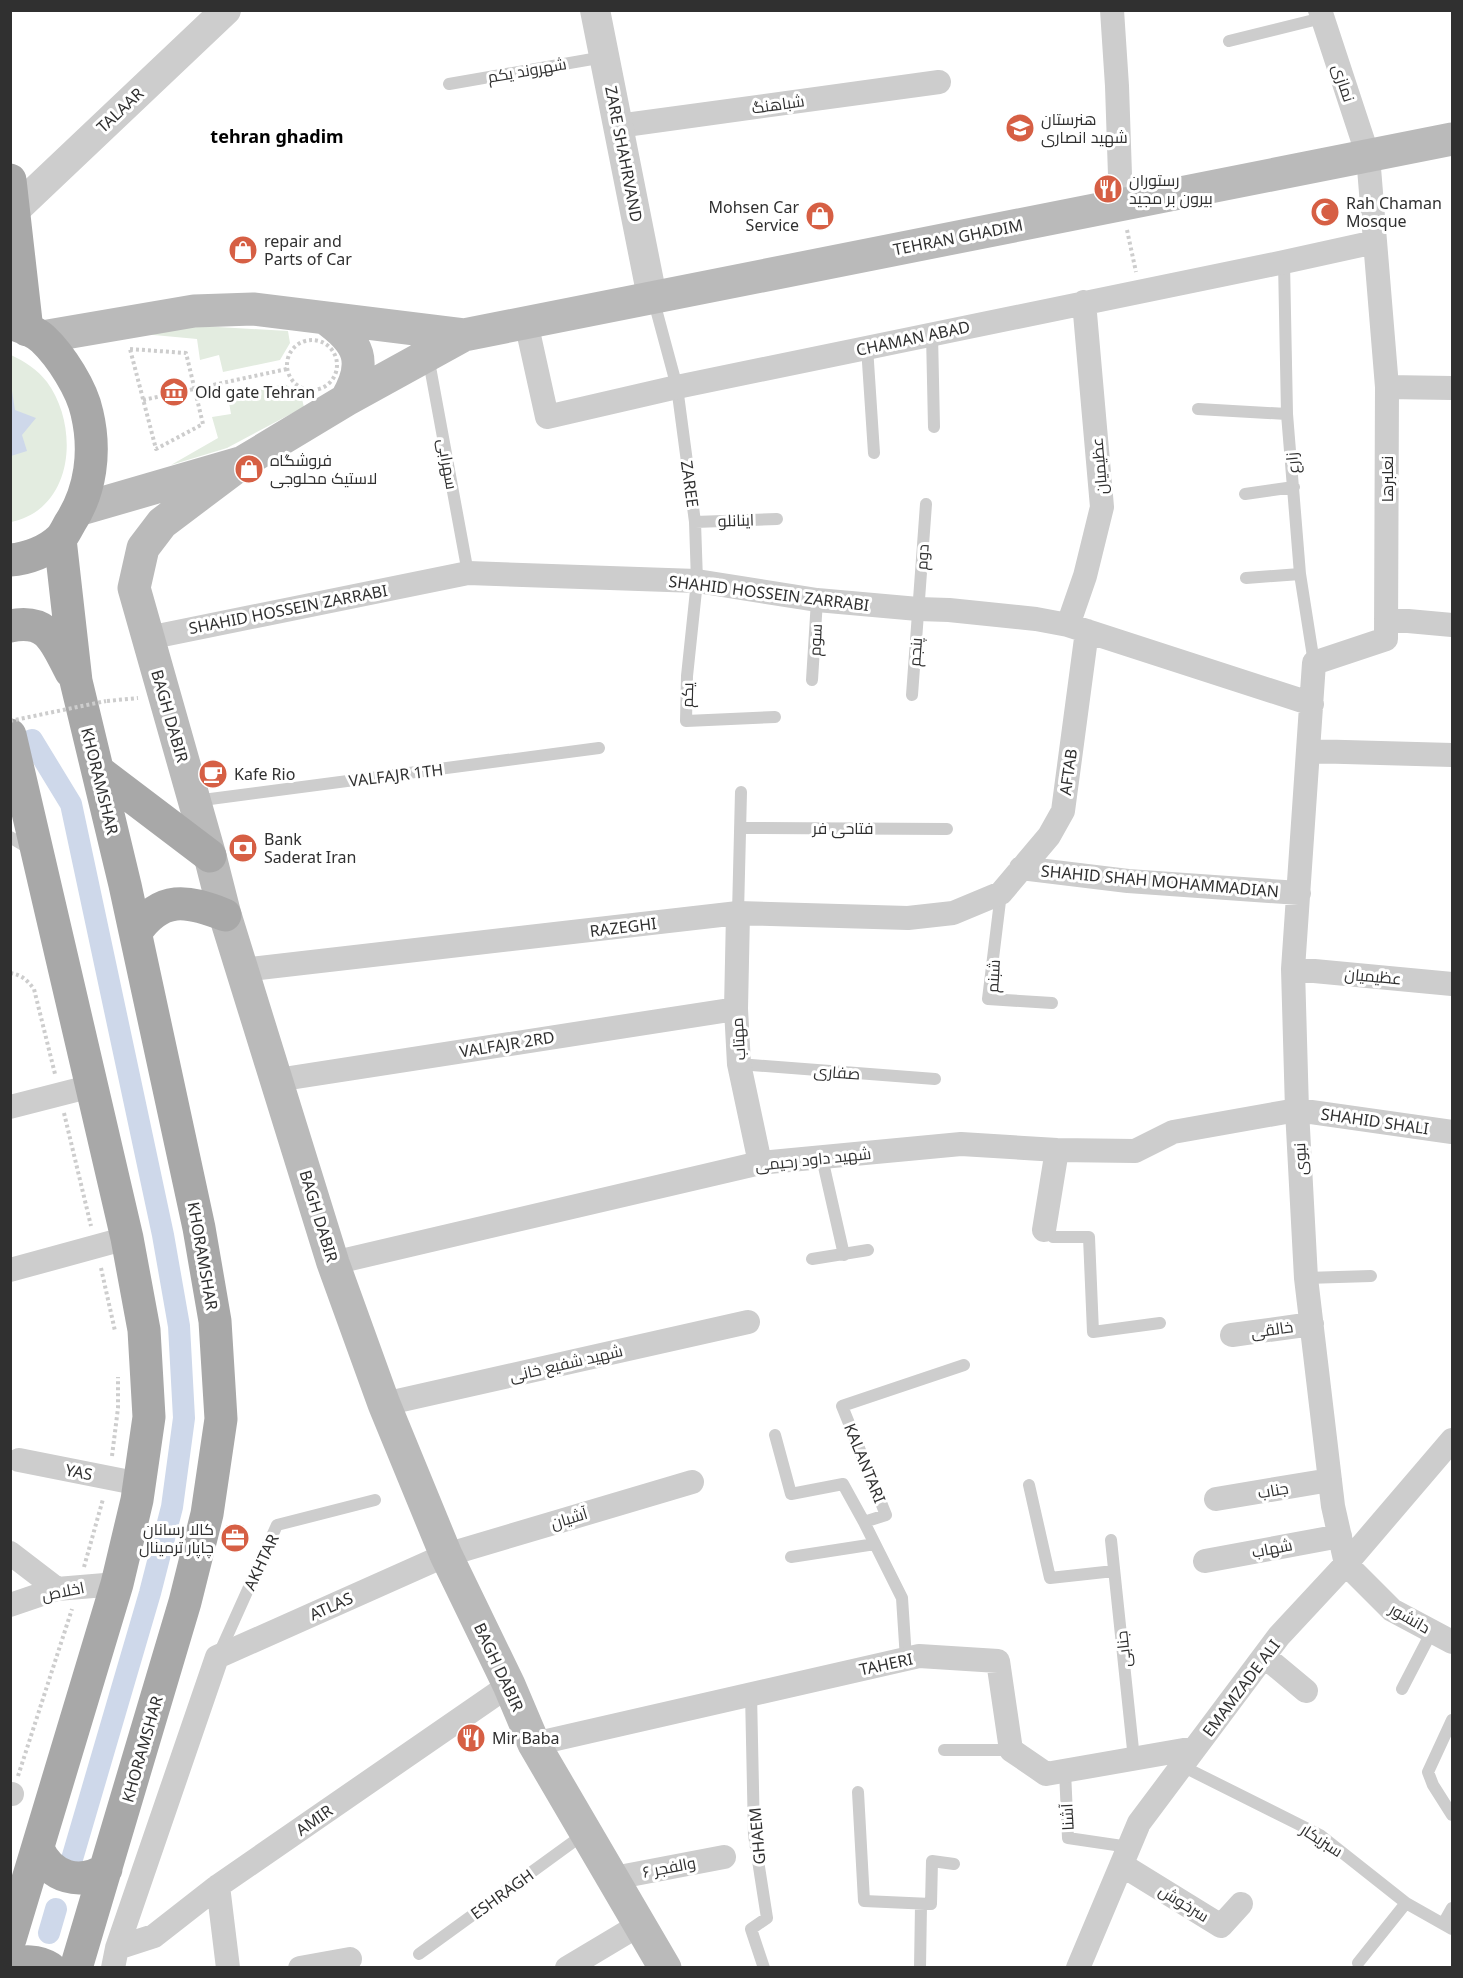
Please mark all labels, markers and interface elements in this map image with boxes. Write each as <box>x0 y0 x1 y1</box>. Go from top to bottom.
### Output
street label: شهروند یکم <box>486 52 568 89</box>
street label: نمازی <box>1328 61 1360 105</box>
street label: TALAAR <box>92 83 148 137</box>
street label: ZARE SHAHRVAND <box>600 84 648 224</box>
street label: شباهنگ <box>750 89 806 119</box>
place label: هنرستان شهید انصاری <box>1041 108 1128 148</box>
school or university icon: هنرستان شهید انصاری <box>1004 112 1036 144</box>
district label: tehran ghadim <box>210 124 344 148</box>
place label: رستوران بیرون بر مجید <box>1129 169 1213 209</box>
restaurant icon: رستوران بیرون بر مجید <box>1092 173 1124 205</box>
place label: Rah Chaman Mosque <box>1346 192 1442 232</box>
place label: Mohsen Car Service <box>708 196 799 236</box>
mosque icon: Rah Chaman Mosque <box>1309 196 1341 228</box>
shop icon: Mohsen Car Service <box>804 200 836 232</box>
street label: TEHRAN GHADIM <box>891 214 1025 260</box>
place label: repair and Parts of Car <box>264 230 352 270</box>
shop icon: repair and Parts of Car <box>227 234 259 266</box>
street label: CHAMAN ABAD <box>854 315 972 361</box>
museum icon: Old gate Tehran <box>158 376 190 408</box>
place label: Old gate Tehran <box>195 381 315 403</box>
street label: سهرابی <box>433 437 463 491</box>
street label: عظیمیان <box>1086 437 1112 495</box>
place label: فروشگاه لاستیک محلوجی <box>270 449 377 489</box>
street label: زارع <box>1280 451 1305 475</box>
shop icon: فروشگاه لاستیک محلوجی <box>233 453 265 485</box>
street label: نعلبرها <box>1376 456 1398 502</box>
street label: ZAREE <box>676 459 704 509</box>
street label: اینانلو <box>717 508 755 532</box>
street label: دوم <box>910 543 935 571</box>
street label: SHAHID HOSSEIN ZARRABI <box>667 570 871 616</box>
street label: SHAHID HOSSEIN ZARRABI <box>187 579 389 639</box>
street label: سوم <box>803 623 828 657</box>
street label: پنجم <box>903 636 928 667</box>
street label: BAGH DABIR <box>146 667 194 765</box>
street label: یکم <box>676 681 699 708</box>
street label: KHORAMSHAR <box>76 725 124 837</box>
street label: AFTAB <box>1054 747 1082 797</box>
cafe icon: Kafe Rio <box>197 758 229 790</box>
street label: VALFAJR 1TH <box>348 758 444 792</box>
place label: Kafe Rio <box>234 763 295 785</box>
street label: فتاحی فر <box>812 817 873 839</box>
place label: Bank Saderat Iran <box>264 828 356 868</box>
bank icon: Bank Saderat Iran <box>227 832 259 864</box>
street label: SHAHID SHAH MOHAMMADIAN <box>1040 860 1280 902</box>
street label: RAZEGHI <box>588 912 658 942</box>
street label: شبنم <box>981 959 1006 993</box>
street label: عظیمیان <box>1344 963 1402 989</box>
street label: مهتاب <box>726 1017 750 1061</box>
street label: VALFAJR 2RD <box>458 1026 556 1062</box>
street label: صفاری <box>813 1059 861 1085</box>
street label: SHAHID SHALI <box>1320 1103 1430 1139</box>
street label: شهید داود رحیمی <box>754 1142 872 1176</box>
street label: نبوی <box>1288 1142 1312 1176</box>
street label: BAGH DABIR <box>295 1167 343 1265</box>
street label: KHORAMSHAR <box>183 1200 223 1312</box>
street label: خالقی <box>1249 1315 1295 1343</box>
street label: شهید شفیع خانی <box>507 1339 625 1388</box>
street label: KALANTARI <box>839 1420 891 1506</box>
street label: YAS <box>64 1459 95 1485</box>
street label: جناب <box>1256 1476 1290 1504</box>
street label: آشیان <box>548 1502 591 1534</box>
place label: کالا رسانان چاپار ترمینال <box>139 1518 214 1559</box>
office icon: کالا رسانان چاپار ترمینال <box>219 1522 251 1554</box>
street label: AKHTAR <box>238 1530 284 1594</box>
street label: شهاب <box>1250 1533 1294 1563</box>
street label: اخلاص <box>40 1576 86 1606</box>
street label: ATLAS <box>306 1587 356 1625</box>
street label: دانشور <box>1385 1597 1434 1638</box>
street label: BAGH DABIR <box>469 1619 529 1715</box>
street label: جنابی <box>1110 1630 1136 1668</box>
street label: EMAMZADE ALI <box>1197 1635 1285 1741</box>
street label: TAHERI <box>857 1648 915 1680</box>
street label: KHORAMSHAR <box>116 1693 168 1805</box>
restaurant icon: Mir Baba <box>455 1722 487 1754</box>
place label: Mir Baba <box>492 1727 560 1749</box>
street label: AMIR <box>291 1799 337 1841</box>
street label: آشنا <box>1055 1802 1079 1831</box>
street label: GHAEM <box>744 1807 770 1865</box>
street label: سبزیکار <box>1296 1818 1347 1862</box>
street label: والفجر ۶ <box>640 1851 698 1883</box>
street label: ESHRAGH <box>466 1864 538 1924</box>
street label: سرخوش <box>1155 1879 1213 1927</box>

